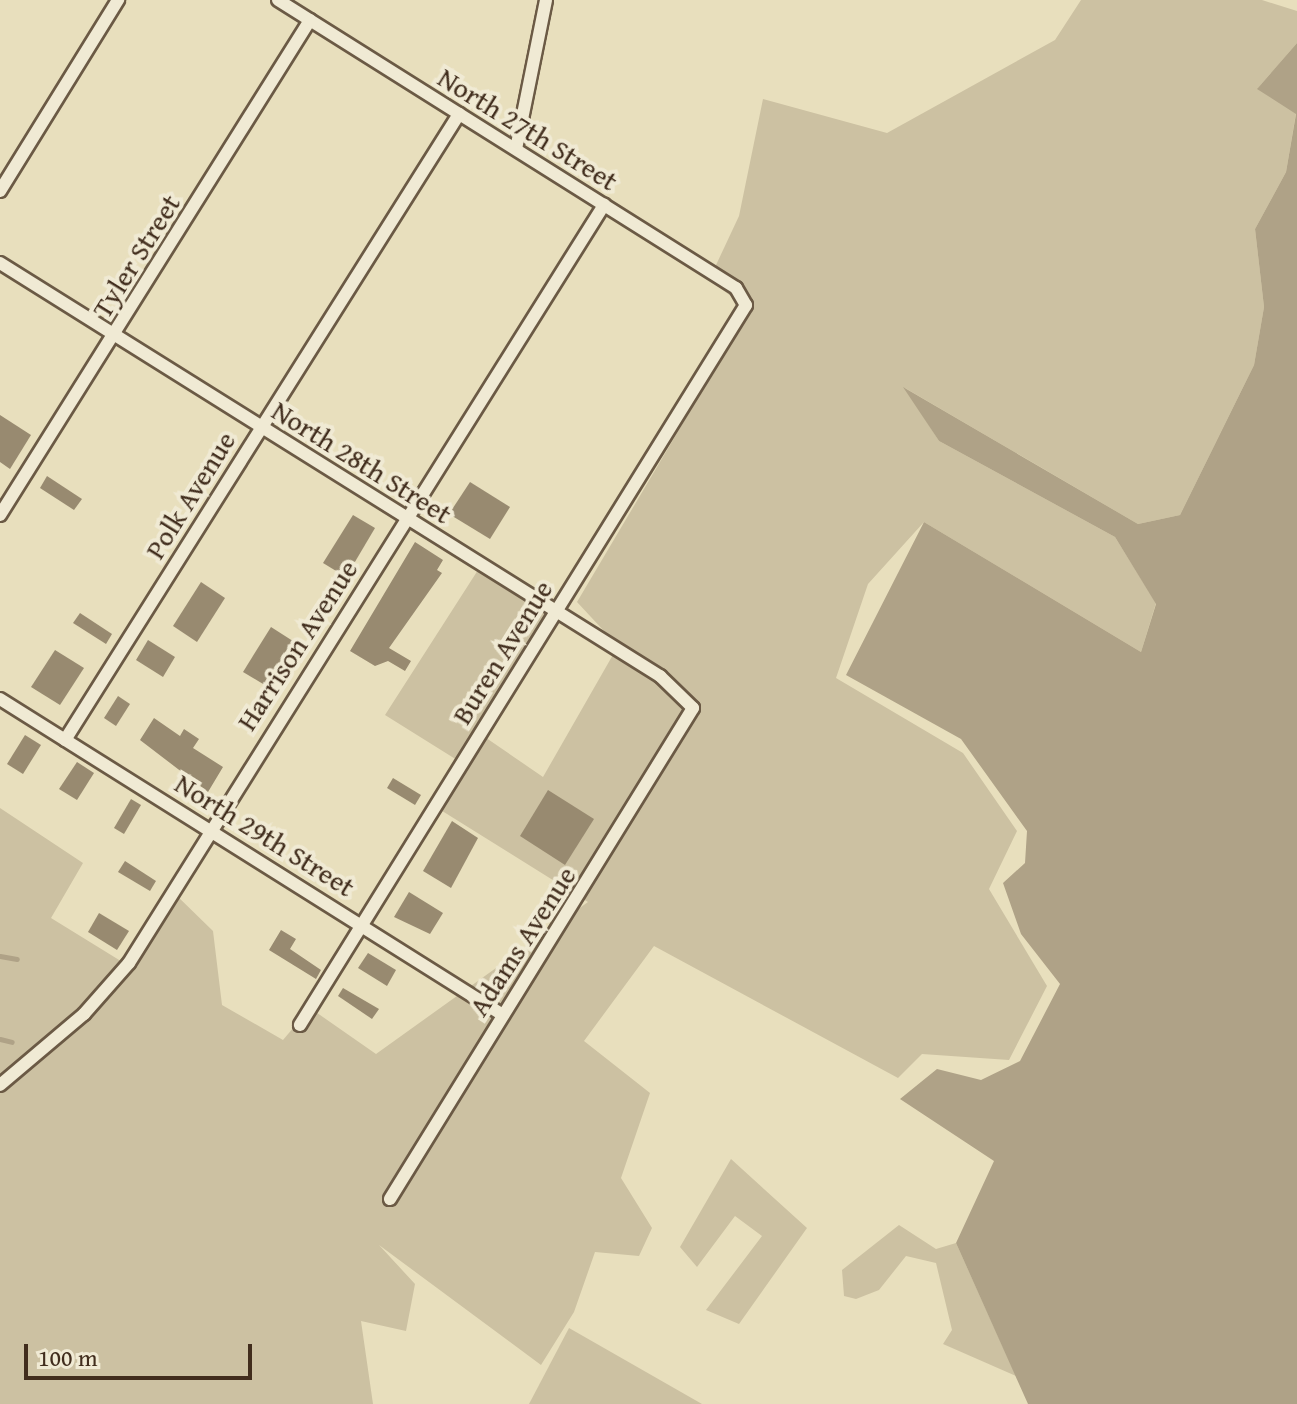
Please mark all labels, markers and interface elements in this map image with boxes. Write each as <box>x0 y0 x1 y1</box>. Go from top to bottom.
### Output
street label: North 27th Street <box>432 60 624 198</box>
street label: Tyler Street <box>85 188 187 324</box>
street label: North 28th Street <box>266 393 458 531</box>
street label: Polk Avenue <box>138 425 242 565</box>
street label: Harrison Avenue <box>230 554 364 736</box>
street label: Buren Avenue <box>445 574 559 730</box>
street label: North 29th Street <box>169 766 361 904</box>
street label: Adams Avenue <box>461 860 583 1022</box>
scale bar <box>28 1328 256 1378</box>
text: 100 m <box>38 1340 98 1375</box>

